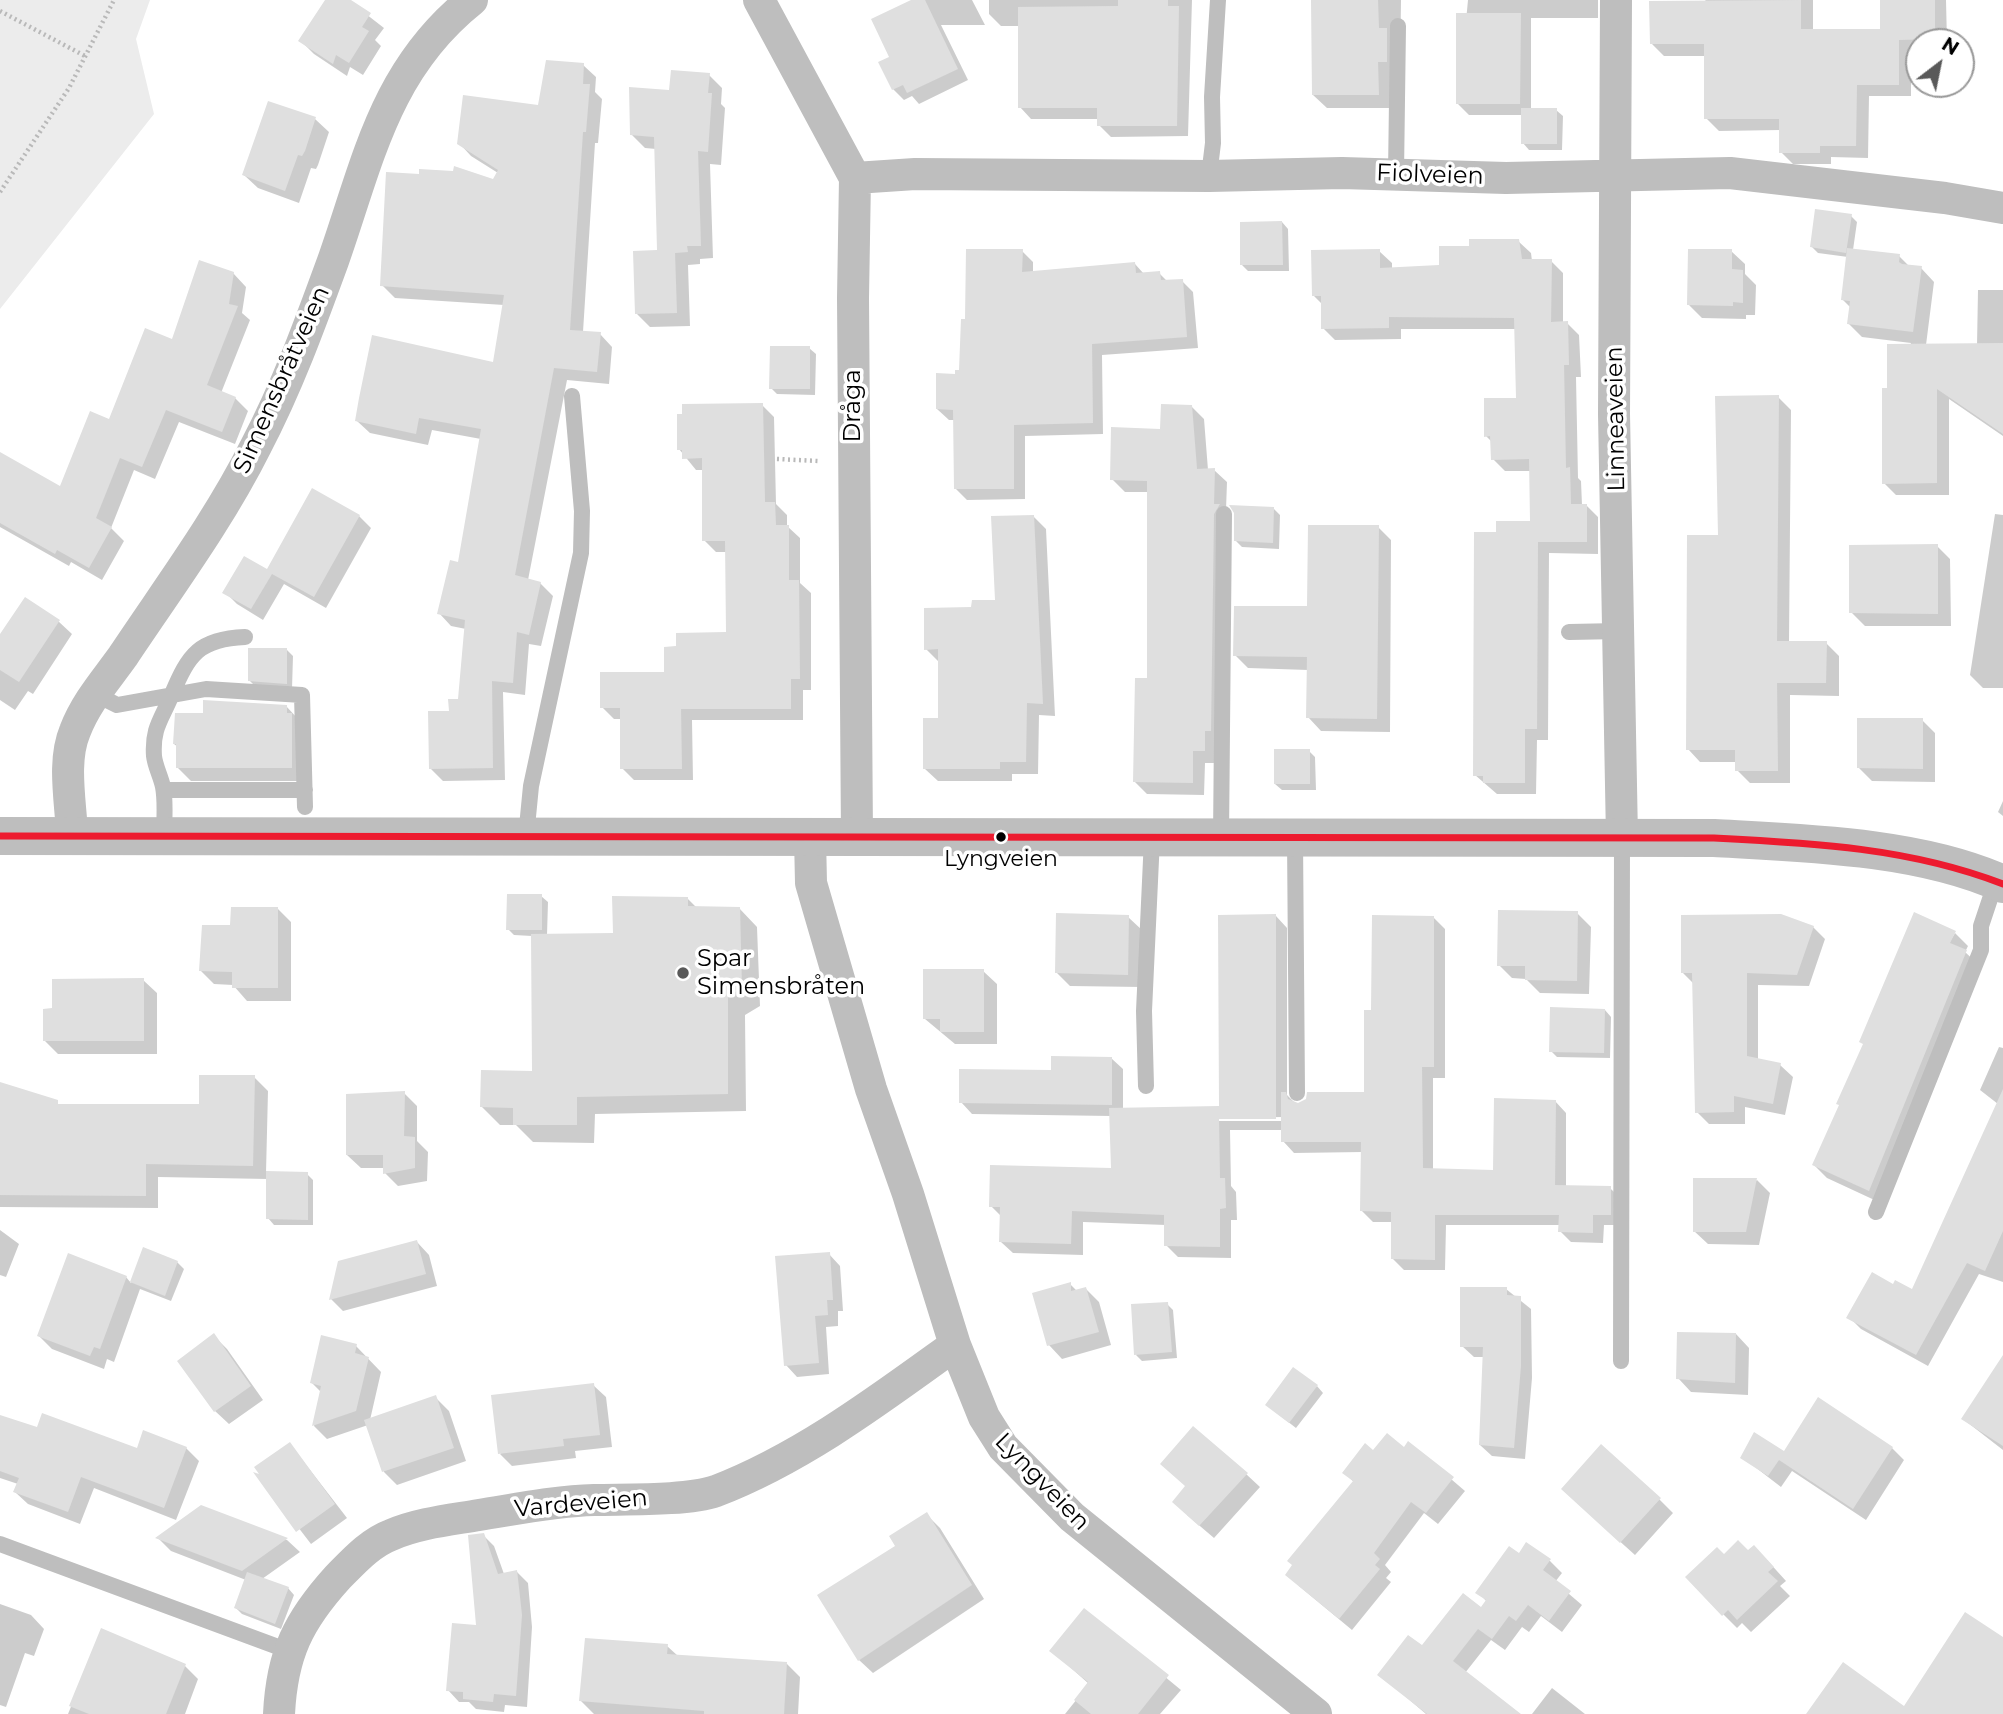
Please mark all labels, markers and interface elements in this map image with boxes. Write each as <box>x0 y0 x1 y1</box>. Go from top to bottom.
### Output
north arrow <box>1905 28 1975 98</box>
text: N <box>1938 33 1963 60</box>
street label: Fiolveien <box>1376 159 1484 191</box>
street label: Simensbråtveien <box>228 282 336 478</box>
street label: Linneaveien <box>1600 346 1632 492</box>
street label: Dråga <box>839 369 867 443</box>
marker: Lyngveien <box>994 830 1008 844</box>
place label: Lyngveien <box>944 847 1058 873</box>
place label: Spar Simensbråten <box>697 945 865 1001</box>
marker: Spar Simensbråten <box>675 965 691 981</box>
street label: Lyngveien <box>989 1427 1095 1537</box>
street label: Vardeveien <box>513 1484 649 1524</box>

